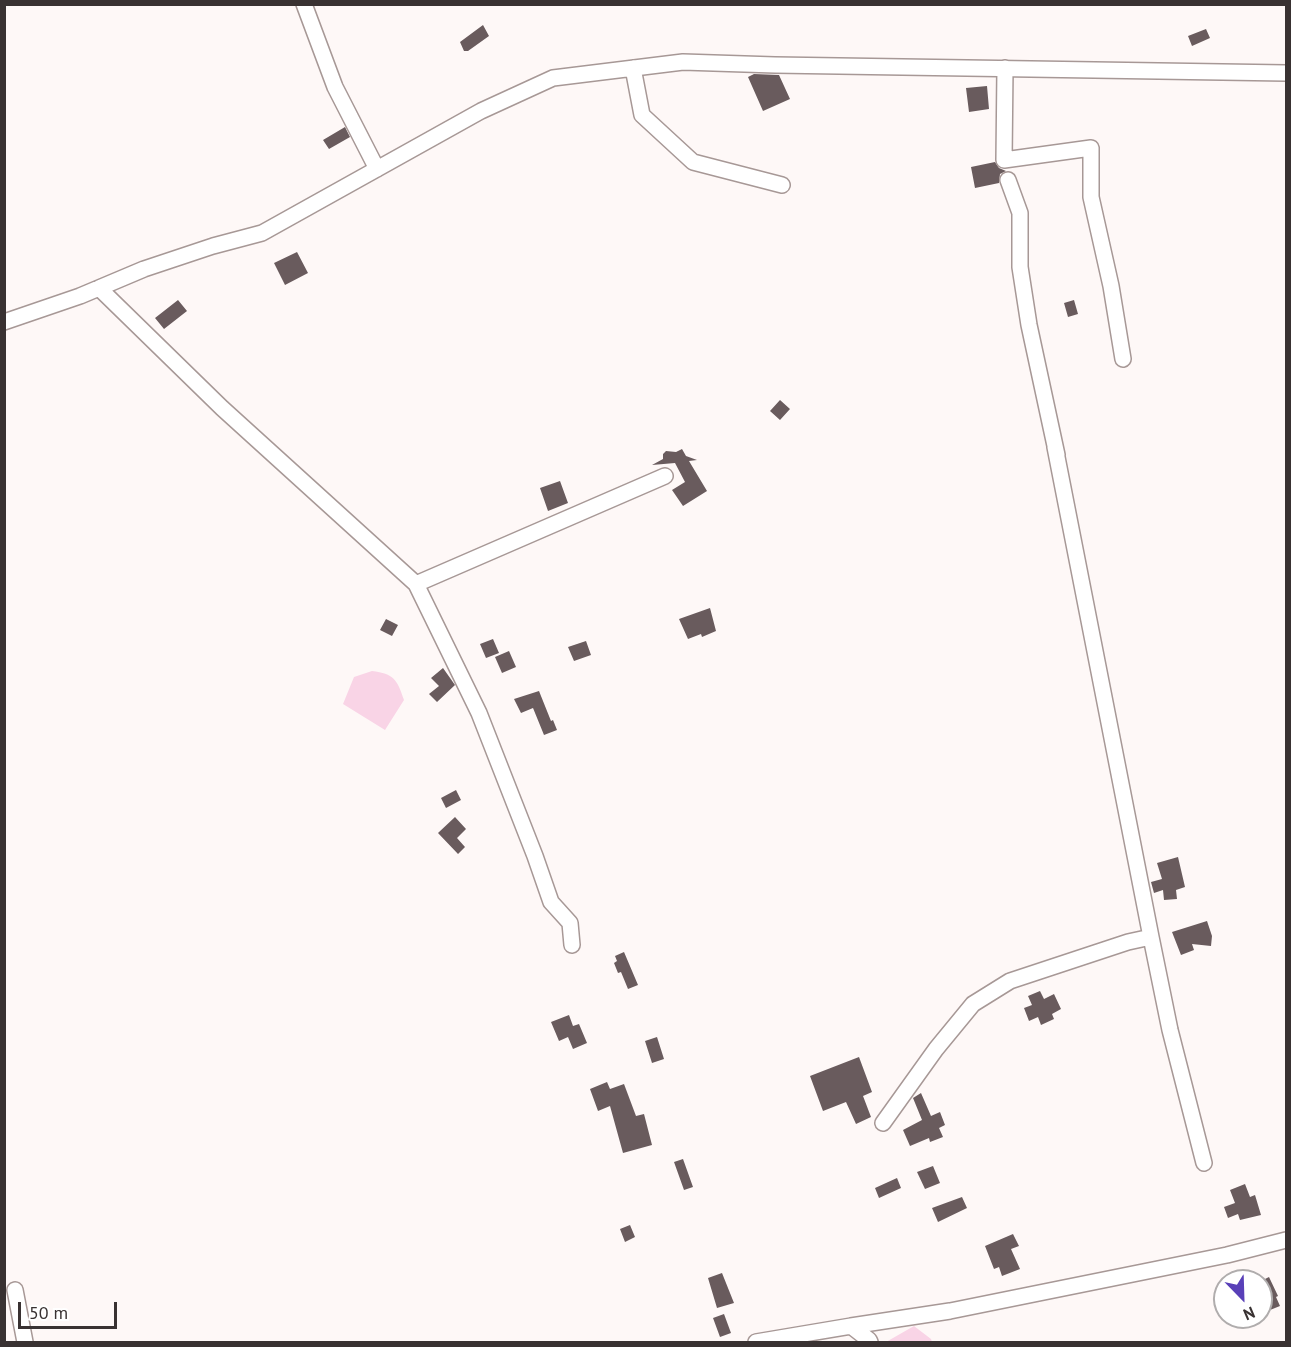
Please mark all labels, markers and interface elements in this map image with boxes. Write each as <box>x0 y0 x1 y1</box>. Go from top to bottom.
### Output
north arrow <box>1213 1269 1273 1329</box>
scale bar <box>21 1290 120 1328</box>
text: 50 m <box>29 1301 68 1324</box>
text: N <box>1241 1302 1258 1325</box>

